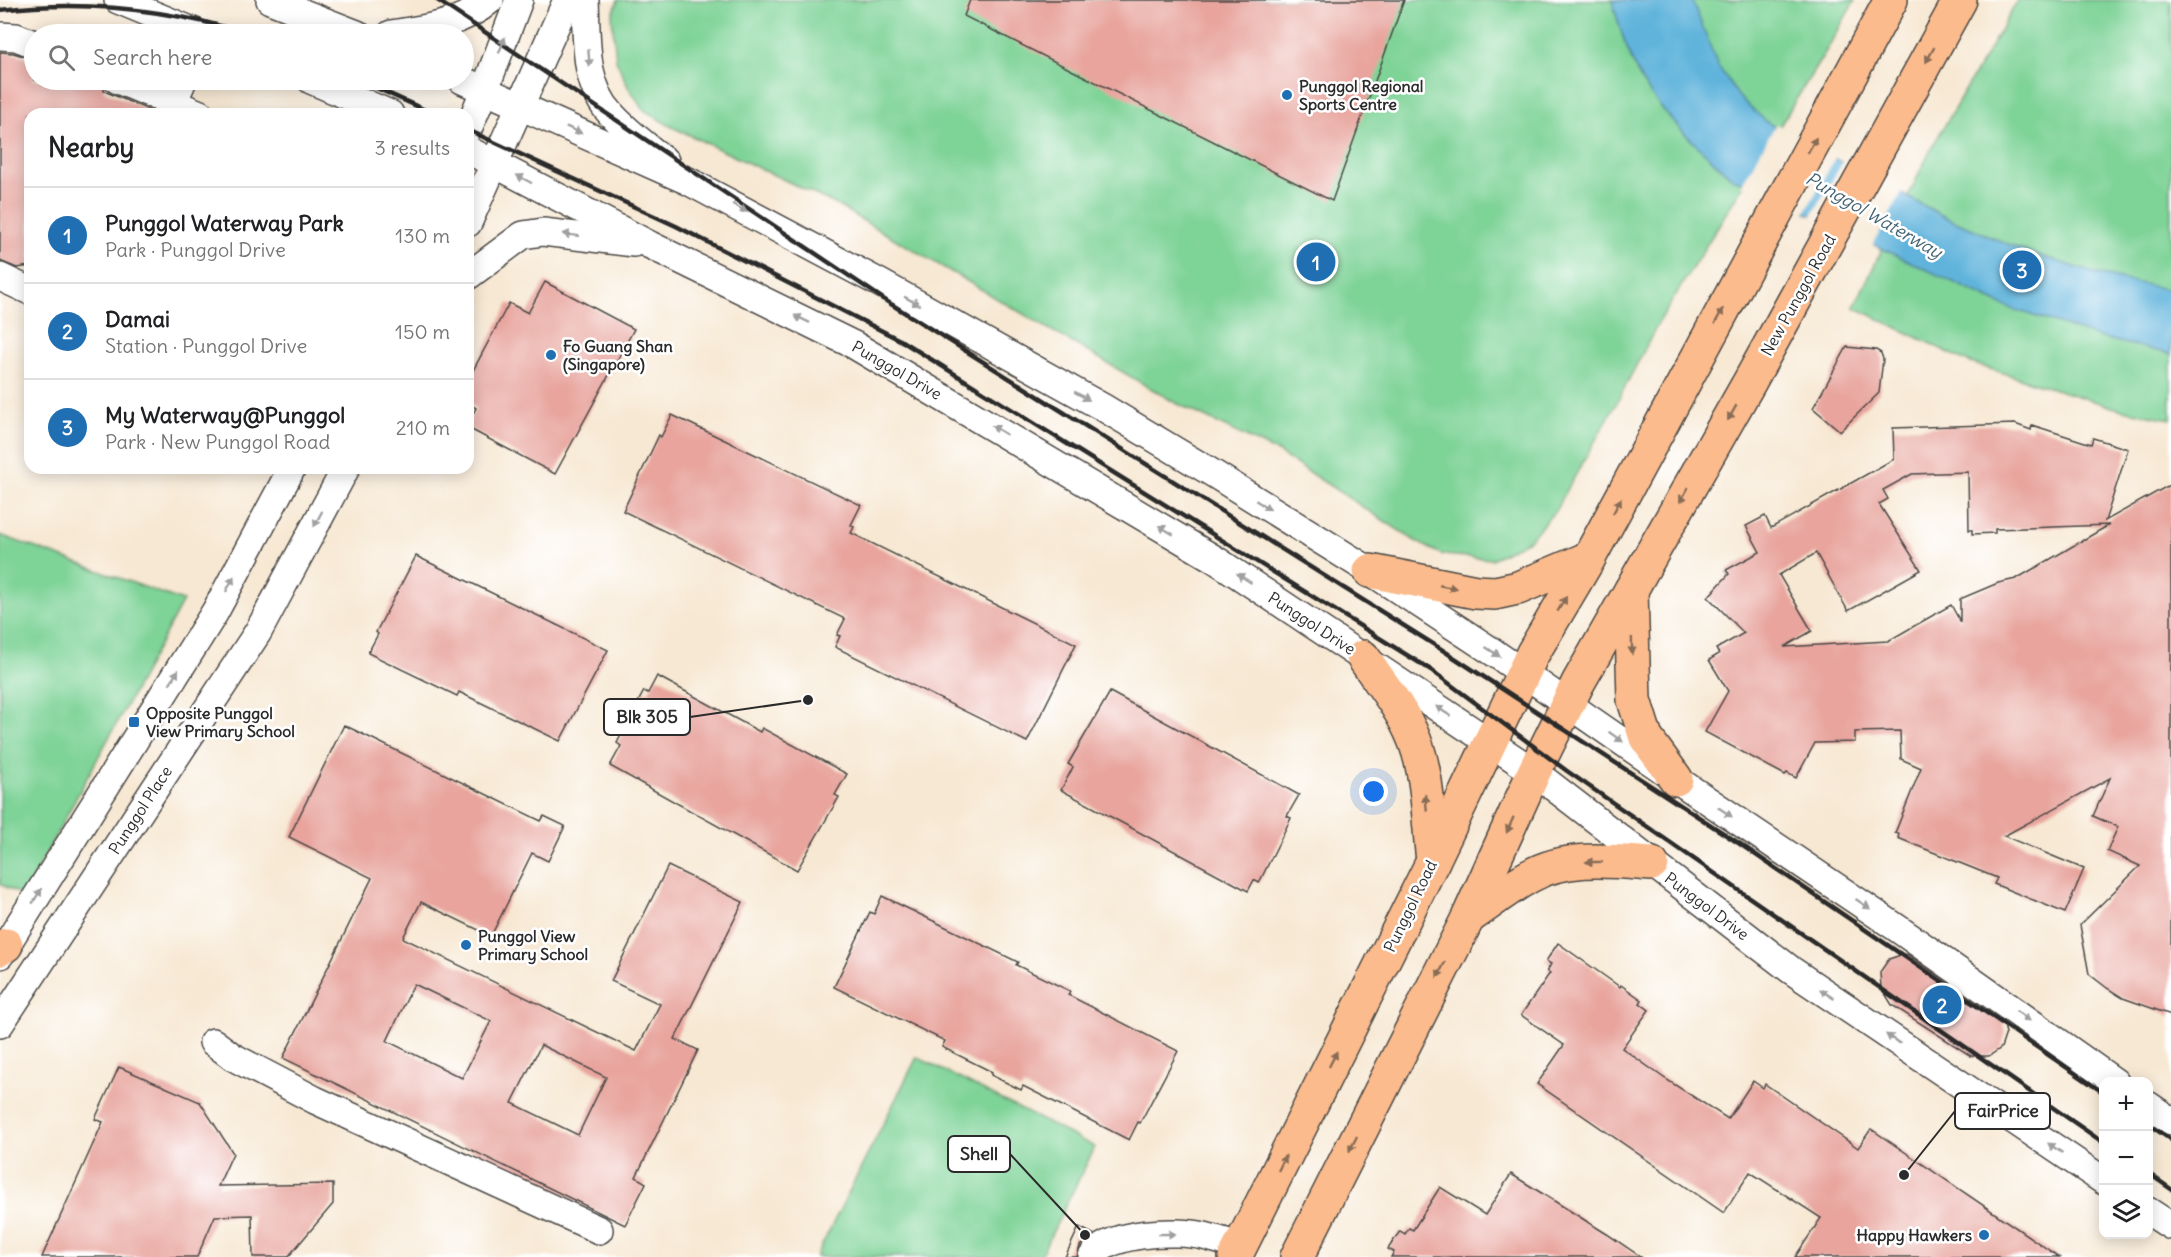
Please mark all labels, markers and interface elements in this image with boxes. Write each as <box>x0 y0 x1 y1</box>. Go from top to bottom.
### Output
search box <box>24 24 474 90</box>
one-way arrow <box>497 35 507 53</box>
icon: search <box>45 41 78 74</box>
text: Search here <box>93 43 212 71</box>
one-way arrow <box>1925 46 1935 63</box>
one-way arrow <box>584 49 593 68</box>
place label: Punggol Regional Sports Centre <box>1299 76 1423 115</box>
marker: Punggol Regional Sports Centre <box>1280 88 1294 102</box>
one-way arrow <box>566 125 584 135</box>
text: Nearby <box>48 131 134 164</box>
text: 3 results <box>374 135 450 160</box>
one-way arrow <box>1807 136 1817 153</box>
water label: Punggol Waterway <box>1802 167 1948 264</box>
one-way arrow <box>515 174 532 184</box>
one-way arrow <box>732 203 749 213</box>
text: Punggol Waterway Park <box>105 209 344 237</box>
text: 1 <box>64 223 71 248</box>
text: 130 m <box>395 223 450 248</box>
one-way arrow <box>562 231 581 240</box>
street label: New Punggol Road <box>1756 231 1840 359</box>
text: Park · Punggol Drive <box>105 237 286 262</box>
pin: 1 <box>1296 240 1336 284</box>
pin: 3 <box>2002 248 2042 292</box>
one-way arrow <box>904 296 921 306</box>
text: Damai <box>105 305 170 333</box>
one-way arrow <box>1714 307 1724 324</box>
one-way arrow <box>793 315 810 324</box>
text: 2 <box>62 319 73 344</box>
text: 150 m <box>395 319 450 344</box>
text: Station · Punggol Drive <box>105 333 307 358</box>
place label: Fo Guang Shan (Singapore) <box>563 336 673 375</box>
street label: Punggol Drive <box>849 336 945 404</box>
marker: Fo Guang Shan (Singapore) <box>544 348 558 362</box>
one-way arrow <box>1074 391 1091 401</box>
text: My Waterway@Punggol <box>105 401 345 429</box>
one-way arrow <box>1727 405 1737 422</box>
text: 3 <box>62 415 73 440</box>
text: 210 m <box>396 415 450 440</box>
one-way arrow <box>990 425 1007 435</box>
text: Park · New Punggol Road <box>105 429 330 454</box>
one-way arrow <box>1679 487 1689 504</box>
one-way arrow <box>1612 497 1622 514</box>
one-way arrow <box>1255 500 1271 511</box>
one-way arrow <box>313 511 323 528</box>
one-way arrow <box>1158 525 1174 536</box>
one-way arrow <box>1236 573 1252 584</box>
one-way arrow <box>225 575 234 592</box>
one-way arrow <box>1439 583 1458 592</box>
street label: Punggol Drive <box>1264 587 1360 659</box>
one-way arrow <box>1556 596 1567 612</box>
one-way arrow <box>1627 637 1636 656</box>
one-way arrow <box>1484 646 1500 658</box>
one-way arrow <box>169 669 180 685</box>
callout: Blk 305 <box>604 699 690 735</box>
place label: Opposite Punggol View Primary School <box>146 703 295 742</box>
text: Blk 305 <box>616 705 678 728</box>
one-way arrow <box>1435 706 1451 717</box>
marker: Opposite Punggol View Primary School <box>127 715 141 729</box>
one-way arrow <box>1607 731 1623 743</box>
street label: Punggol Place <box>104 762 176 858</box>
your location <box>1359 777 1388 806</box>
one-way arrow <box>1421 794 1431 813</box>
one-way arrow <box>1717 806 1733 817</box>
one-way arrow <box>1505 817 1514 834</box>
street label: Punggol Road <box>1379 857 1441 955</box>
one-way arrow <box>1584 857 1603 867</box>
street label: Punggol Drive <box>1661 868 1753 944</box>
one-way arrow <box>32 888 43 904</box>
one-way arrow <box>1855 899 1871 910</box>
place label: Punggol View Primary School <box>478 926 588 965</box>
marker: Punggol View Primary School <box>459 938 473 952</box>
one-way arrow <box>1437 961 1447 979</box>
pin: 2 <box>1922 982 1962 1028</box>
one-way arrow <box>1819 989 1835 1000</box>
one-way arrow <box>2014 1010 2030 1022</box>
one-way arrow <box>1886 1033 1902 1045</box>
one-way arrow <box>1329 1051 1338 1068</box>
map controls <box>2099 1077 2153 1239</box>
button: + <box>2099 1077 2153 1131</box>
callout: FairPrice <box>1955 1093 2050 1129</box>
text: FairPrice <box>1967 1099 2039 1122</box>
button: − <box>2099 1131 2153 1185</box>
callout: Shell <box>948 1136 1010 1172</box>
one-way arrow <box>1348 1136 1358 1153</box>
text: Shell <box>960 1142 998 1165</box>
one-way arrow <box>2047 1143 2063 1154</box>
one-way arrow <box>1276 1154 1286 1172</box>
button: layers <box>2099 1185 2153 1239</box>
place label: Happy Hawkers <box>1857 1225 1972 1246</box>
marker: Happy Hawkers <box>1977 1228 1991 1242</box>
one-way arrow <box>1158 1229 1177 1239</box>

